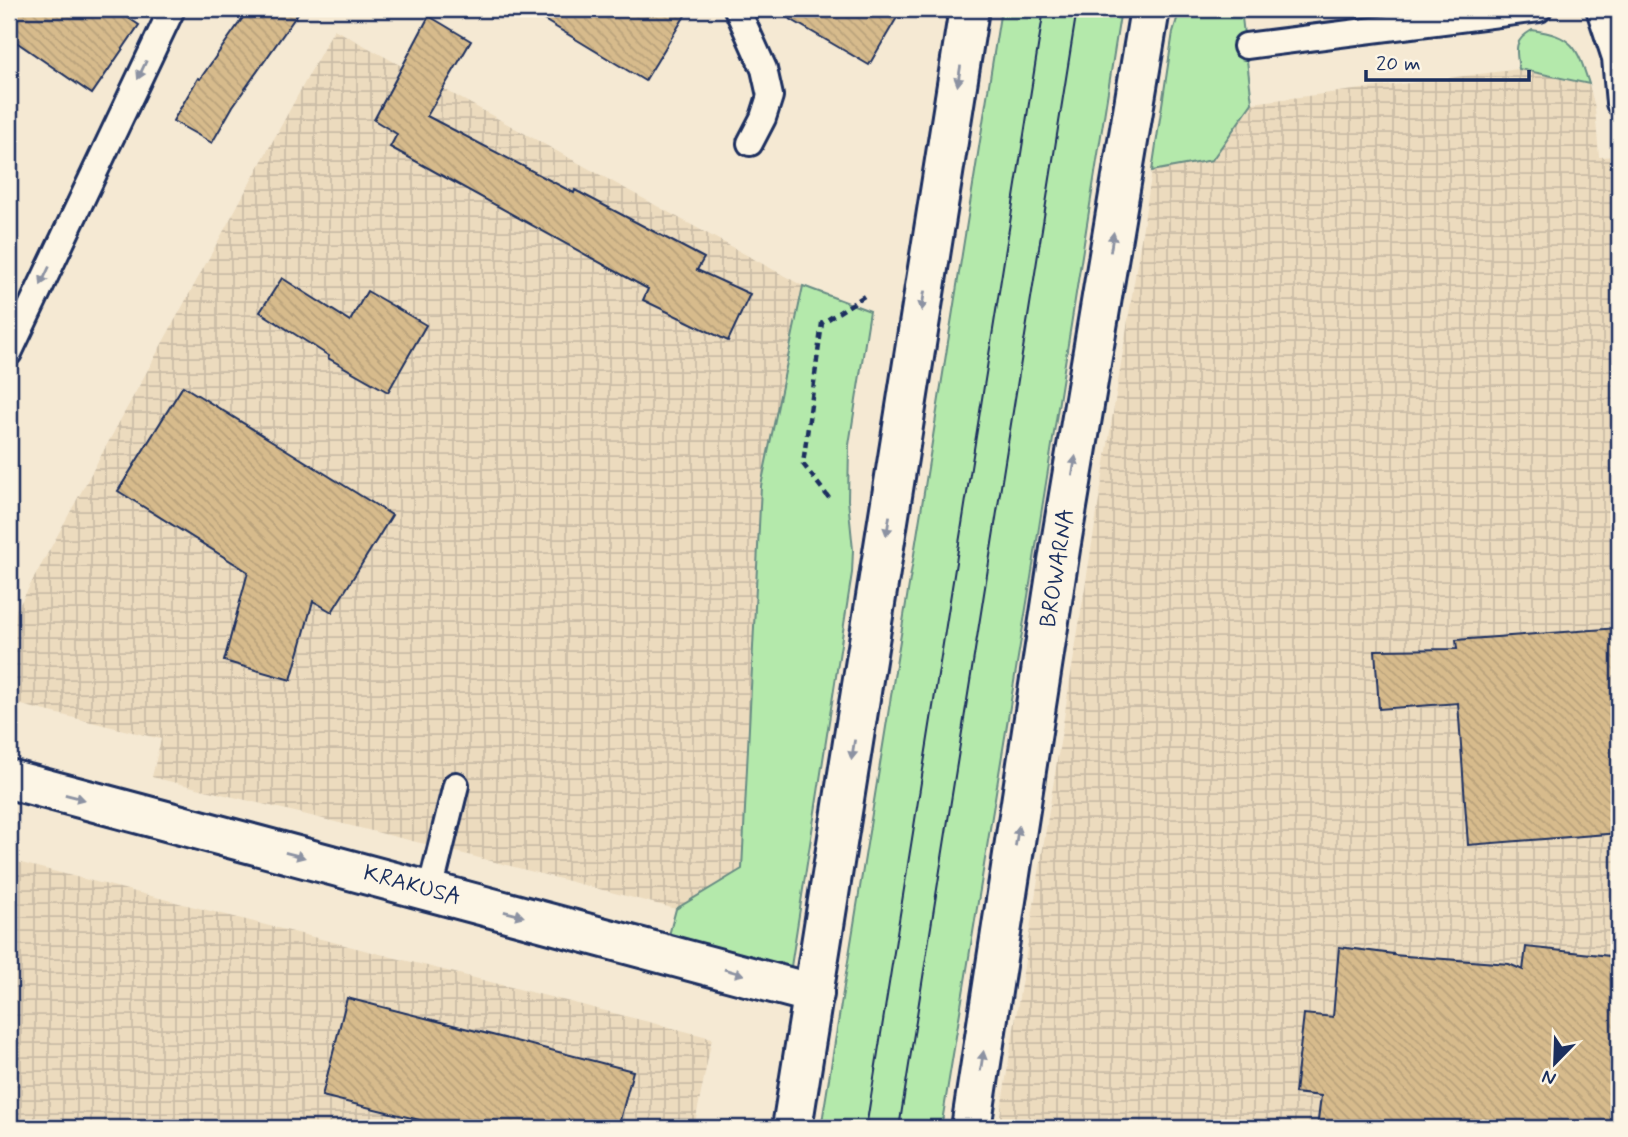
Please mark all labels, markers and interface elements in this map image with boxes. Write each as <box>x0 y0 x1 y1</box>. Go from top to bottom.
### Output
scale bar <box>1366 38 1528 82</box>
text: 20 m <box>1376 50 1421 78</box>
one-way arrow <box>137 60 148 80</box>
one-way arrow <box>953 65 964 87</box>
one-way arrow <box>1107 230 1118 252</box>
one-way arrow <box>40 266 51 286</box>
one-way arrow <box>918 290 929 312</box>
one-way arrow <box>1069 455 1080 477</box>
street label: BROWARNA <box>1034 506 1082 630</box>
one-way arrow <box>882 515 893 537</box>
one-way arrow <box>847 739 858 761</box>
one-way arrow <box>64 792 86 803</box>
one-way arrow <box>1011 825 1022 847</box>
one-way arrow <box>284 850 306 861</box>
street label: KRAKUSA <box>360 859 464 913</box>
one-way arrow <box>504 909 525 919</box>
one-way arrow <box>724 967 746 978</box>
north arrow <box>1520 1028 1590 1098</box>
one-way arrow <box>977 1050 988 1072</box>
text: N <box>1538 1063 1560 1091</box>

